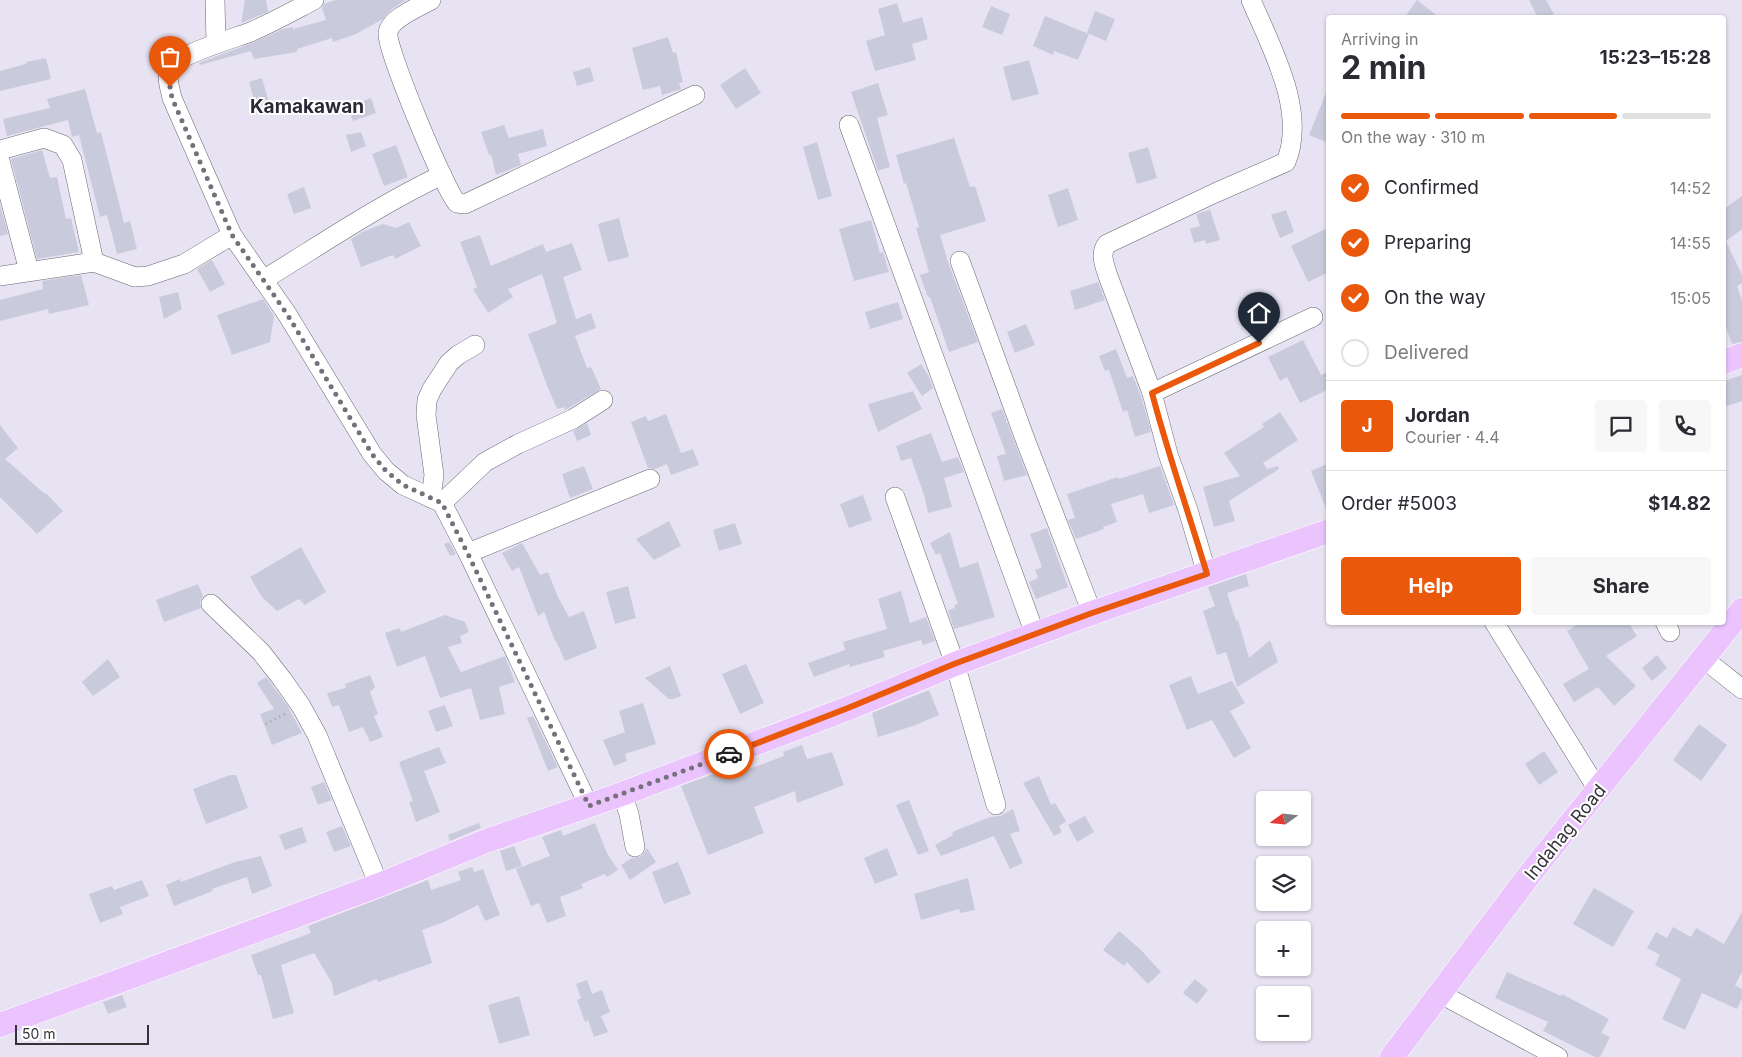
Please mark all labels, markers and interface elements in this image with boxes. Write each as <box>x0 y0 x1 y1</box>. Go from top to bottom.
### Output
text: Arriving in <box>1341 29 1418 49</box>
pin <box>149 36 191 87</box>
icon: bag <box>156 43 184 71</box>
text: 15:23–15:28 <box>1600 46 1711 69</box>
text: 2 min <box>1341 48 1427 87</box>
district label: Kamakawan <box>250 95 364 118</box>
text: On the way · 310 m <box>1341 127 1485 147</box>
icon: check <box>1341 174 1369 202</box>
text: Confirmed <box>1384 176 1479 199</box>
text: 14:52 <box>1670 178 1711 198</box>
icon: check <box>1341 229 1369 257</box>
text: Preparing <box>1384 231 1471 254</box>
text: 14:55 <box>1670 233 1711 253</box>
icon: check <box>1341 284 1369 312</box>
text: On the way <box>1384 286 1486 309</box>
text: 15:05 <box>1670 288 1711 308</box>
pin <box>1238 292 1280 343</box>
icon: home <box>1245 299 1273 327</box>
text: Delivered <box>1384 341 1469 364</box>
button: chat <box>1595 400 1647 452</box>
button: phone <box>1659 400 1711 452</box>
text: Jordan <box>1405 404 1470 427</box>
text: J <box>1361 414 1373 437</box>
text: Courier · 4.4 <box>1405 427 1500 447</box>
text: Order #5003 <box>1341 492 1457 515</box>
text: $14.82 <box>1648 492 1711 515</box>
button: Help <box>1341 557 1521 615</box>
button: Share <box>1531 557 1711 615</box>
courier <box>704 729 754 779</box>
icon: car <box>715 740 743 768</box>
street label: Indahag Road <box>1520 780 1610 884</box>
north arrow <box>1256 791 1311 846</box>
map controls <box>1256 791 1311 1041</box>
button: layers <box>1256 856 1311 911</box>
button: + <box>1256 921 1311 976</box>
button: − <box>1256 986 1311 1041</box>
scale bar <box>15 1022 149 1045</box>
text: 50 m <box>22 1025 56 1042</box>

